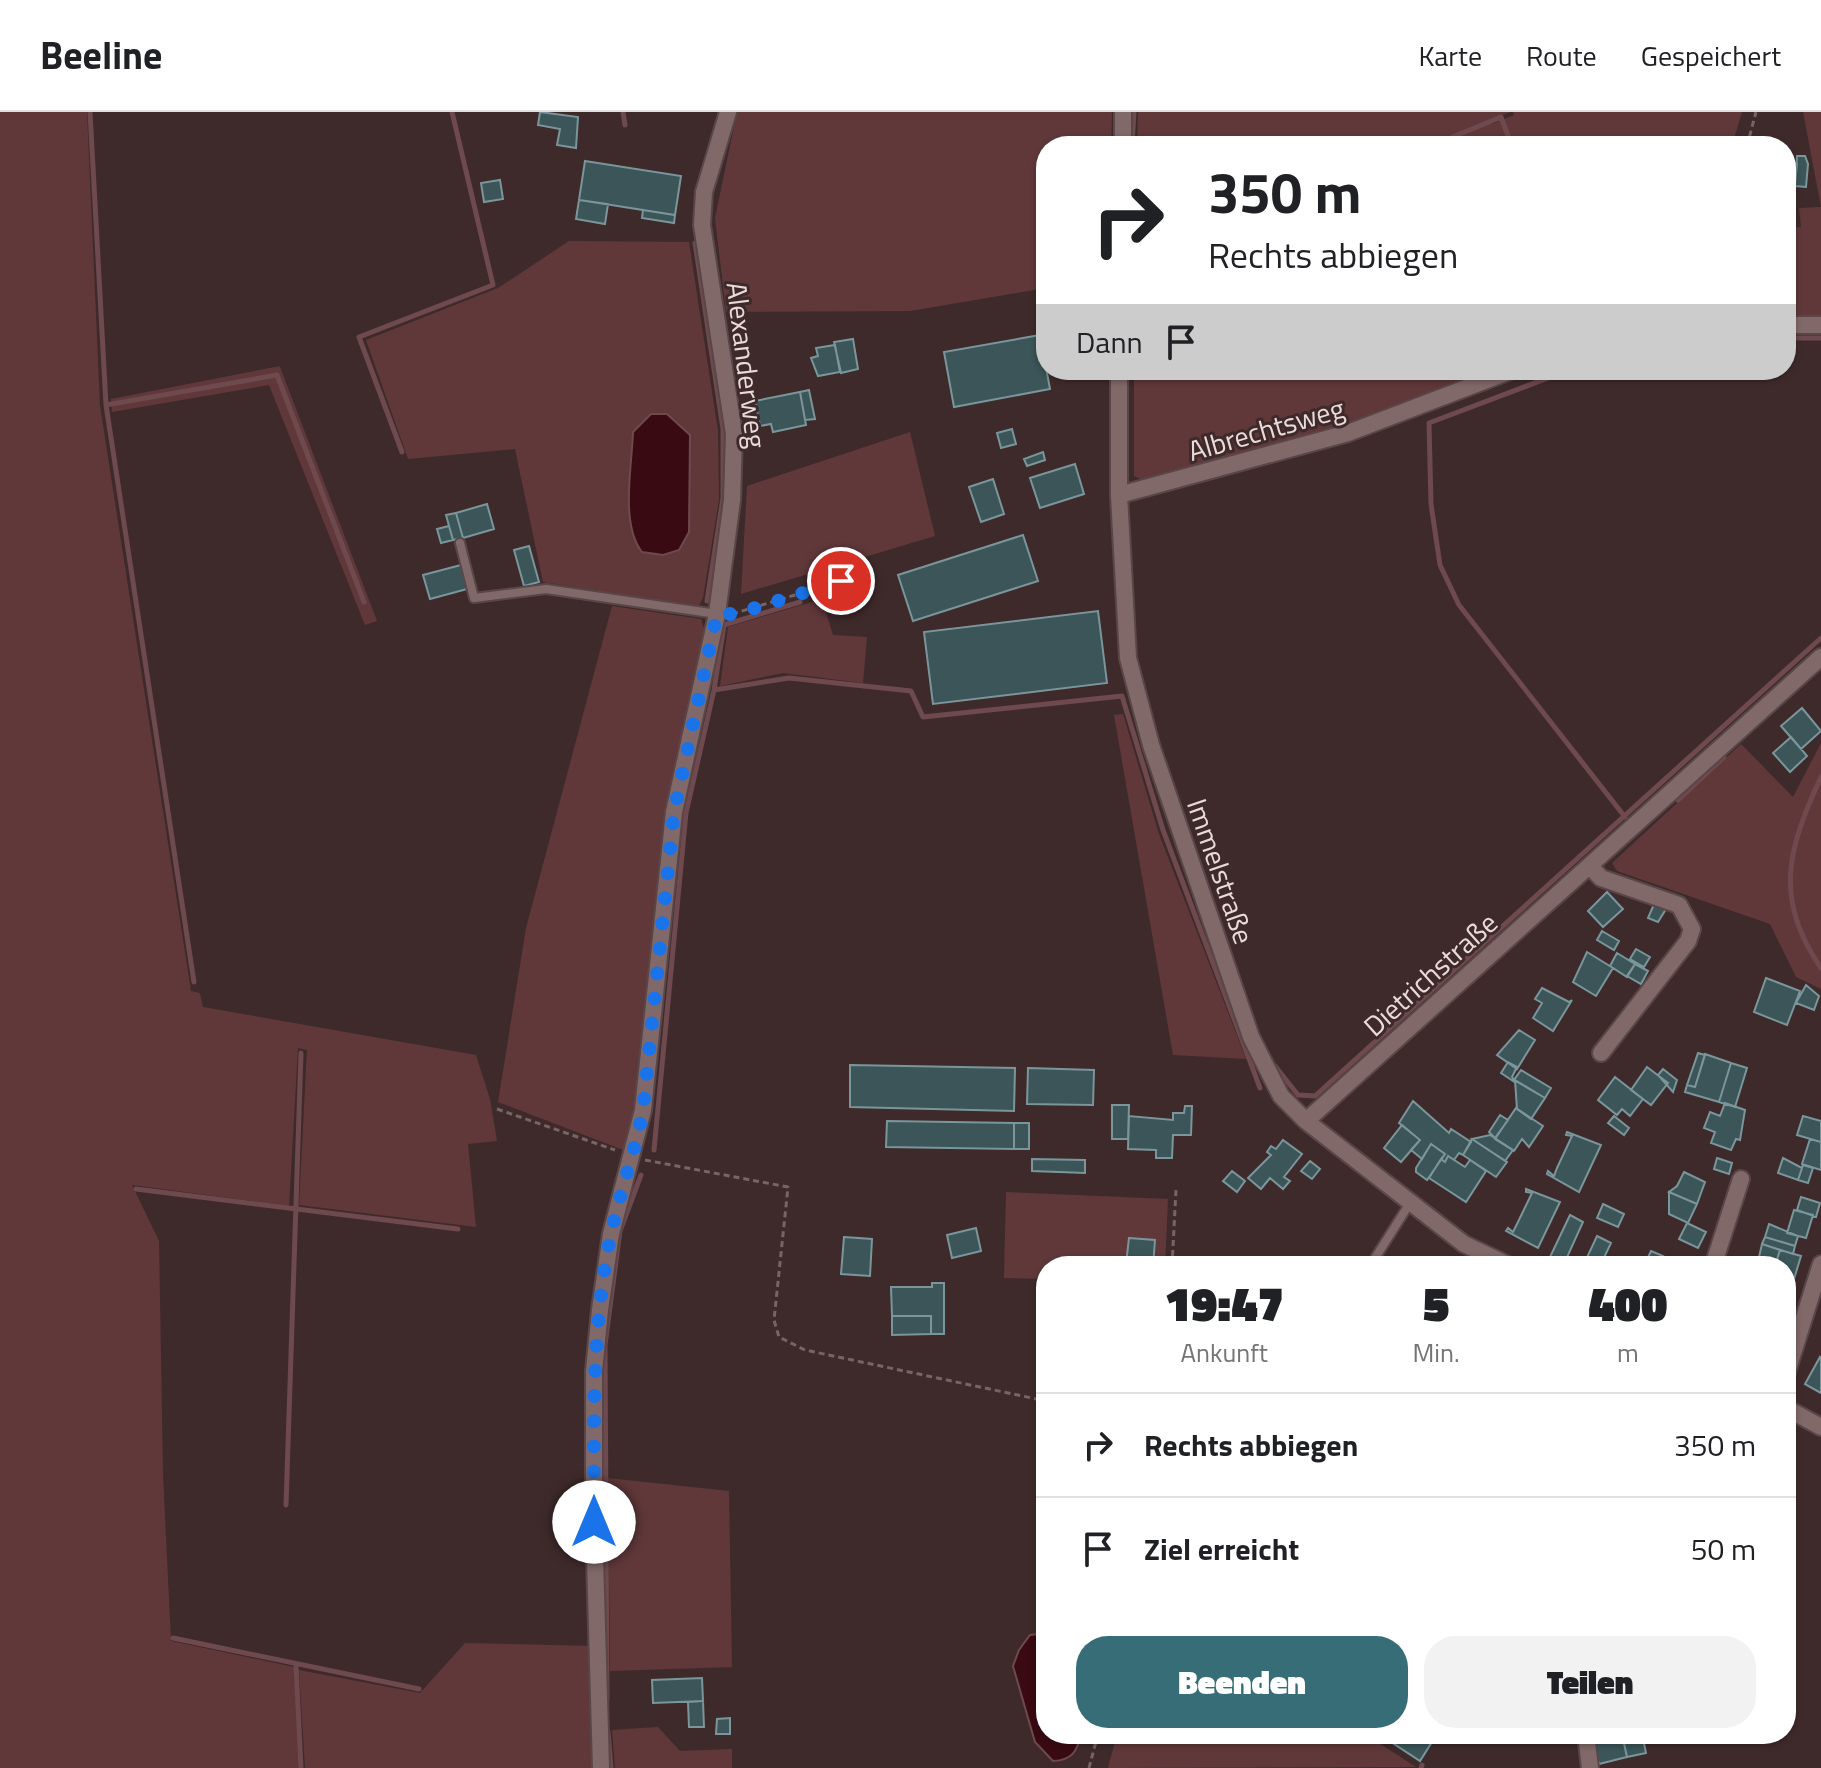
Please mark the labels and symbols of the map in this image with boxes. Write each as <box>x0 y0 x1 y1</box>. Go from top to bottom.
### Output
street label: Alexanderweg <box>715 279 779 451</box>
street label: Albrechtsweg <box>1183 386 1349 472</box>
pin <box>807 547 875 615</box>
street label: Immelstraße <box>1176 793 1266 949</box>
street label: Dietrichstraße <box>1353 902 1507 1046</box>
position arrow <box>552 1480 636 1564</box>

